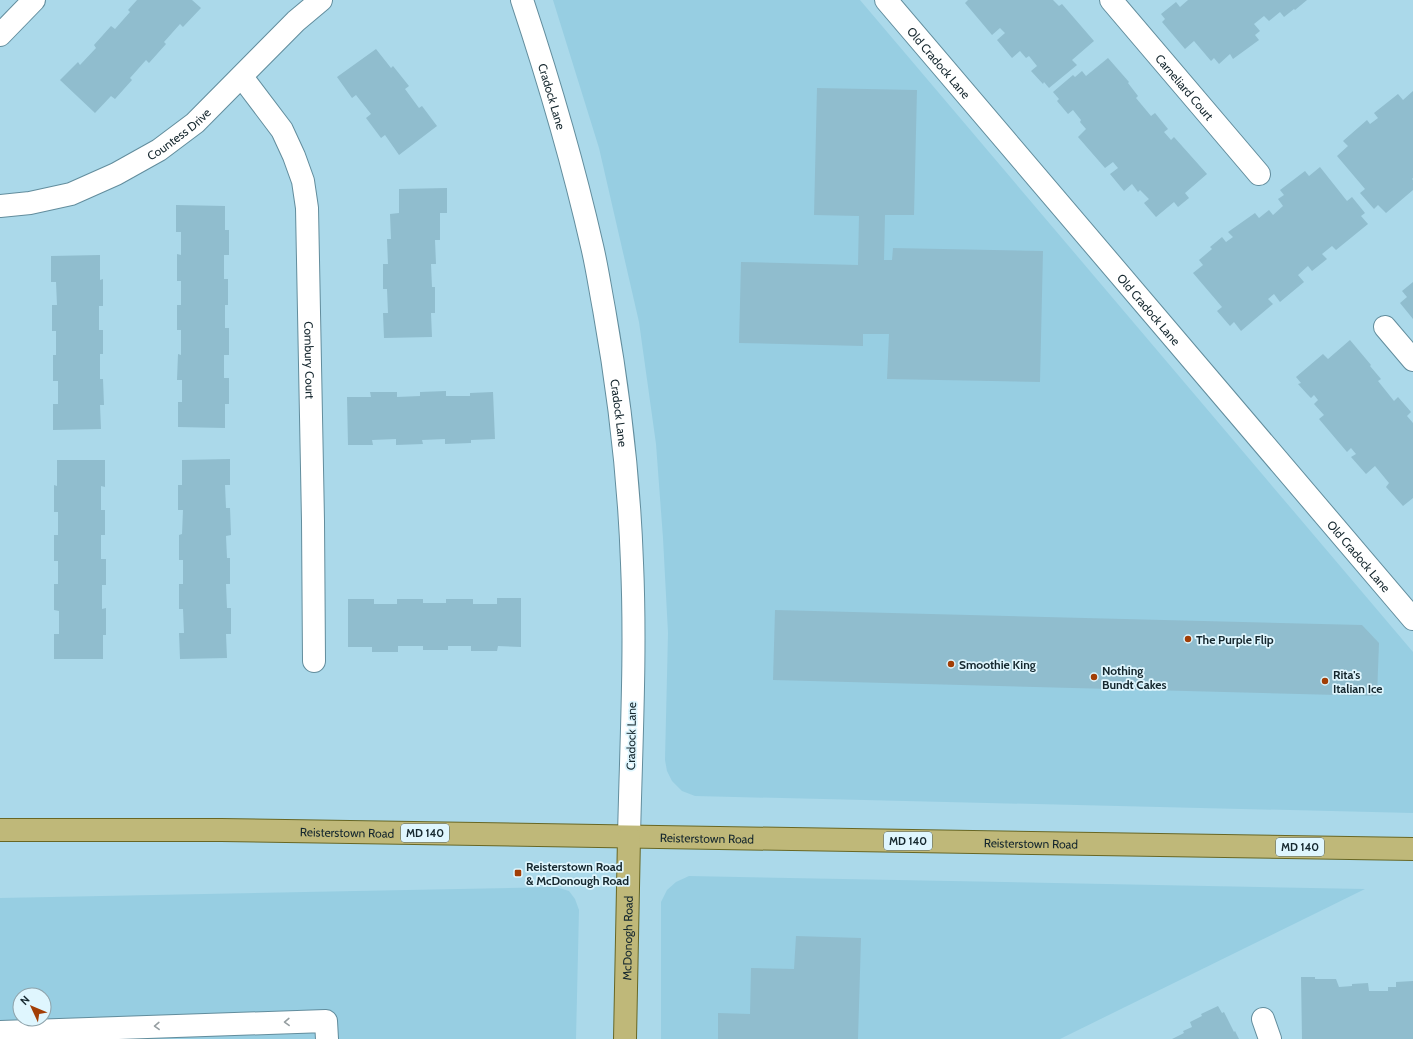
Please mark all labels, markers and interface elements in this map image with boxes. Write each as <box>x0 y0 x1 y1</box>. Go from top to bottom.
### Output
street label: Old Cradock Lane <box>904 23 974 101</box>
street label: Carneliard Court <box>1153 51 1217 123</box>
street label: Cradock Lane <box>535 61 569 131</box>
street label: Countess Drive <box>144 104 213 163</box>
street label: Old Cradock Lane <box>1114 270 1184 348</box>
street label: Cornbury Court <box>302 321 318 399</box>
street label: Cradock Lane <box>608 378 631 448</box>
street label: Old Cradock Lane <box>1324 517 1394 595</box>
place label: The Purple Flip <box>1196 632 1274 647</box>
marker: The Purple Flip <box>1183 634 1193 644</box>
place label: Smoothie King <box>959 657 1036 672</box>
marker: Smoothie King <box>946 659 956 669</box>
place label: Nothing Bundt Cakes <box>1102 663 1166 692</box>
place label: Rita's Italian Ice <box>1333 667 1382 696</box>
marker: Nothing Bundt Cakes <box>1089 672 1099 682</box>
marker: Rita's Italian Ice <box>1320 676 1330 686</box>
street label: Cradock Lane <box>623 702 639 770</box>
street label: Reisterstown Road <box>300 824 394 840</box>
road number: MD 140 <box>401 824 449 842</box>
street label: Reisterstown Road <box>660 829 754 846</box>
road number: MD 140 <box>884 832 932 850</box>
street label: Reisterstown Road <box>984 835 1078 851</box>
road number: MD 140 <box>1276 838 1324 856</box>
place label: Reisterstown Road & McDonough Road <box>526 859 629 888</box>
marker: Reisterstown Road & McDonough Road <box>513 868 523 878</box>
street label: McDonogh Road <box>619 895 635 981</box>
north arrow <box>12 987 52 1027</box>
text: N <box>17 992 33 1008</box>
one-way arrow <box>284 1018 290 1026</box>
one-way arrow <box>154 1022 160 1031</box>

